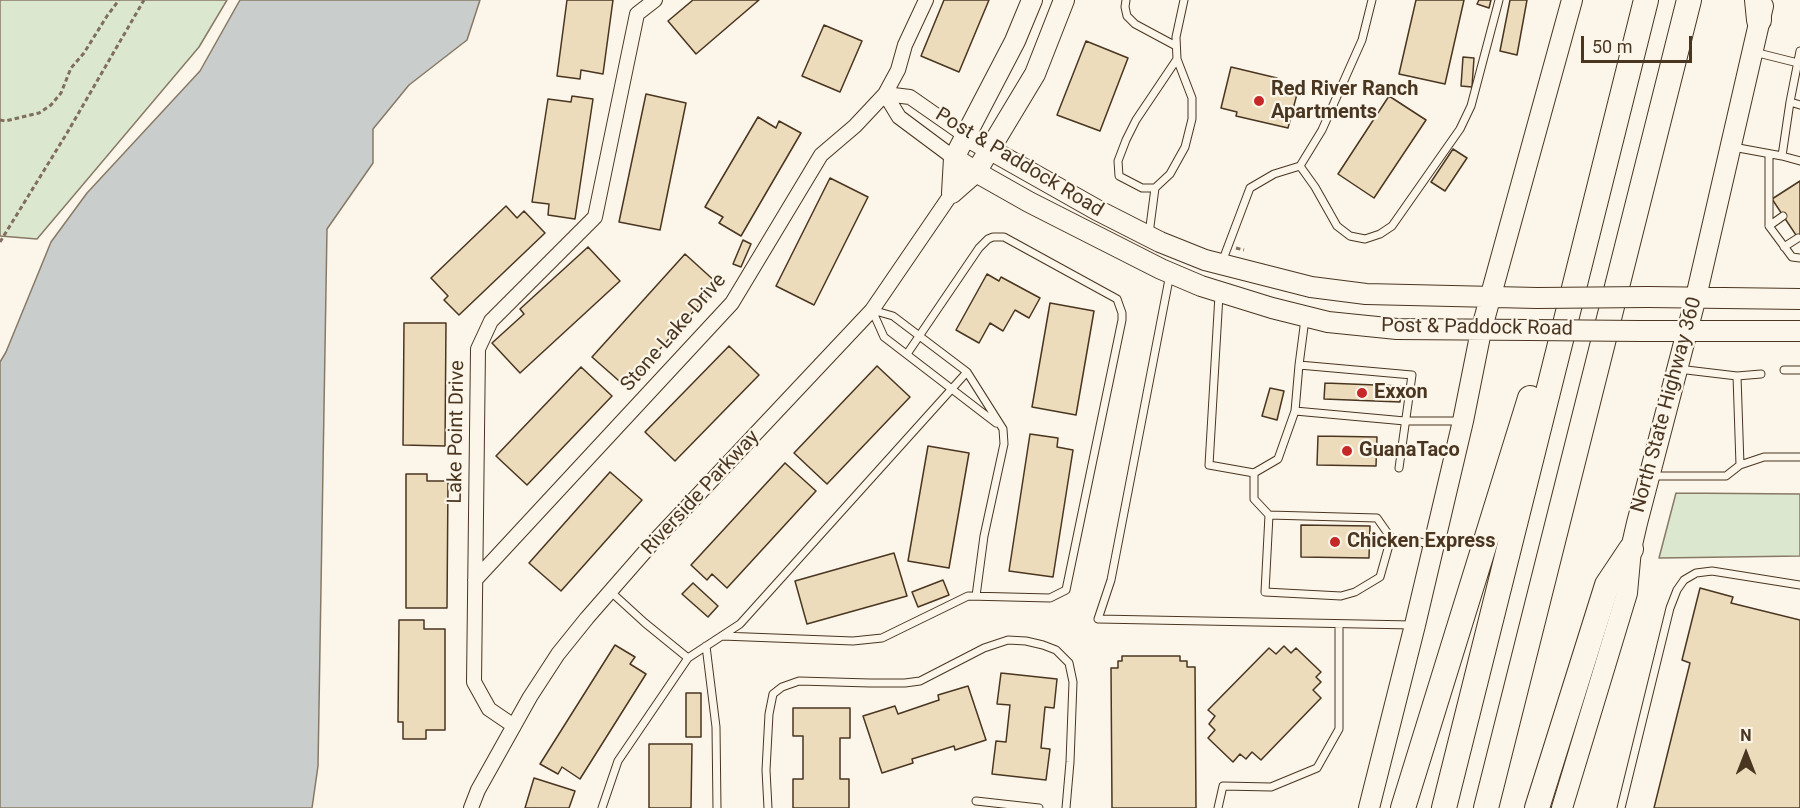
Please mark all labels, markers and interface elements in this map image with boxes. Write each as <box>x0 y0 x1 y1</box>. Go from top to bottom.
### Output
scale bar <box>1584 24 1695 62</box>
text: 50 m <box>1592 36 1632 57</box>
place label: Red River Ranch Apartments <box>1271 78 1418 125</box>
marker: Red River Ranch Apartments <box>1252 94 1266 108</box>
street label: Post & Paddock Road <box>931 103 1107 223</box>
street label: Stone Lake Drive <box>616 269 732 397</box>
street label: North State Highway 360 <box>1627 295 1707 515</box>
street label: Post & Paddock Road <box>1381 314 1573 342</box>
street label: Lake Point Drive <box>444 360 470 504</box>
place label: Exxon <box>1374 381 1428 405</box>
marker: Exxon <box>1355 386 1369 400</box>
street label: Riverside Parkway <box>637 426 765 560</box>
place label: GuanaTaco <box>1359 439 1460 463</box>
marker: GuanaTaco <box>1340 444 1354 458</box>
place label: Chicken Express <box>1347 530 1496 554</box>
marker: Chicken Express <box>1328 535 1342 549</box>
north arrow <box>1716 724 1776 784</box>
text: N <box>1740 726 1752 745</box>

